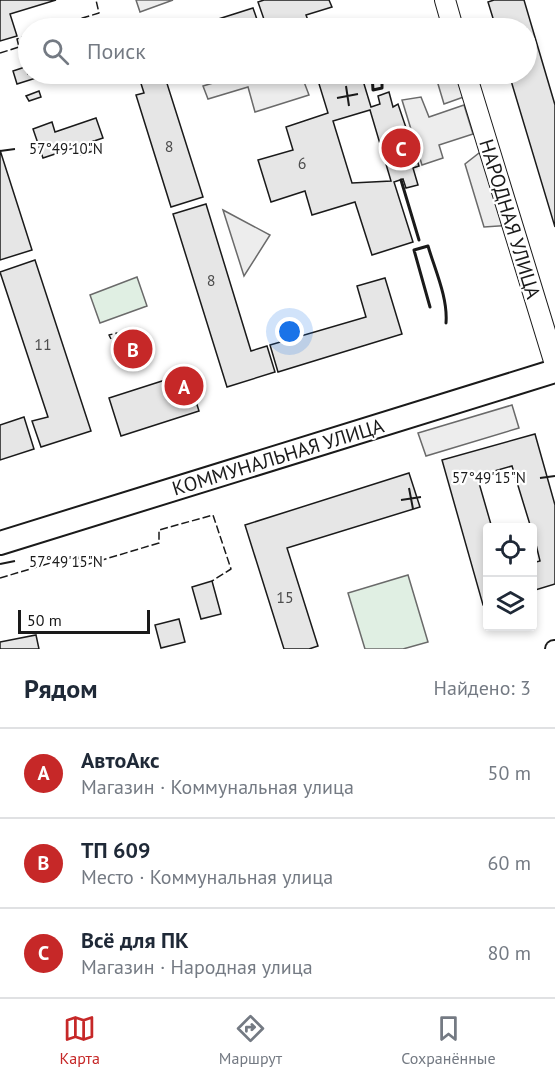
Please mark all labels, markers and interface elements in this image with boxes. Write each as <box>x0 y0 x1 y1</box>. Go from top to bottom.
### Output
search box <box>18 18 537 84</box>
icon: search <box>39 35 72 68</box>
text: Поиск <box>87 37 146 65</box>
pin: C <box>382 126 420 170</box>
house number: 8 <box>165 136 173 156</box>
street label: НАРОДНАЯ УЛИЦА <box>473 136 547 302</box>
text: 57°49'10"N <box>29 139 103 158</box>
house number: 6 <box>298 153 306 173</box>
house number: 8 <box>207 270 215 290</box>
your location <box>275 317 304 346</box>
pin: B <box>114 326 152 372</box>
house number: 11 <box>34 334 52 354</box>
pin: A <box>164 364 204 408</box>
street label: КОММУНАЛЬНАЯ УЛИЦА <box>169 412 387 502</box>
text: 57°49'15"N <box>452 468 526 487</box>
map controls <box>483 523 537 631</box>
button: locate <box>483 523 537 577</box>
text: 57°49'15"N <box>29 552 103 571</box>
button: layers <box>483 577 537 631</box>
house number: 15 <box>276 587 294 607</box>
scale bar <box>18 607 150 634</box>
text: 50 m <box>27 610 62 630</box>
text: Рядом <box>24 672 98 705</box>
text: Найдено: 3 <box>434 675 531 701</box>
text: АвтоАкс <box>81 746 160 774</box>
text: A <box>37 760 50 786</box>
text: 50 m <box>488 760 531 786</box>
text: Магазин · Коммунальная улица <box>81 774 354 800</box>
text: ТП 609 <box>81 836 151 864</box>
text: B <box>38 850 49 876</box>
text: 60 m <box>488 850 531 876</box>
text: Место · Коммунальная улица <box>81 864 333 890</box>
text: Всё для ПК <box>81 926 189 954</box>
text: C <box>38 940 49 966</box>
text: 80 m <box>488 940 531 966</box>
text: Магазин · Народная улица <box>81 954 313 980</box>
tab: Карта <box>59 1012 100 1068</box>
tab: Маршрут <box>219 1012 282 1068</box>
tab: Сохранённые <box>401 1012 496 1068</box>

